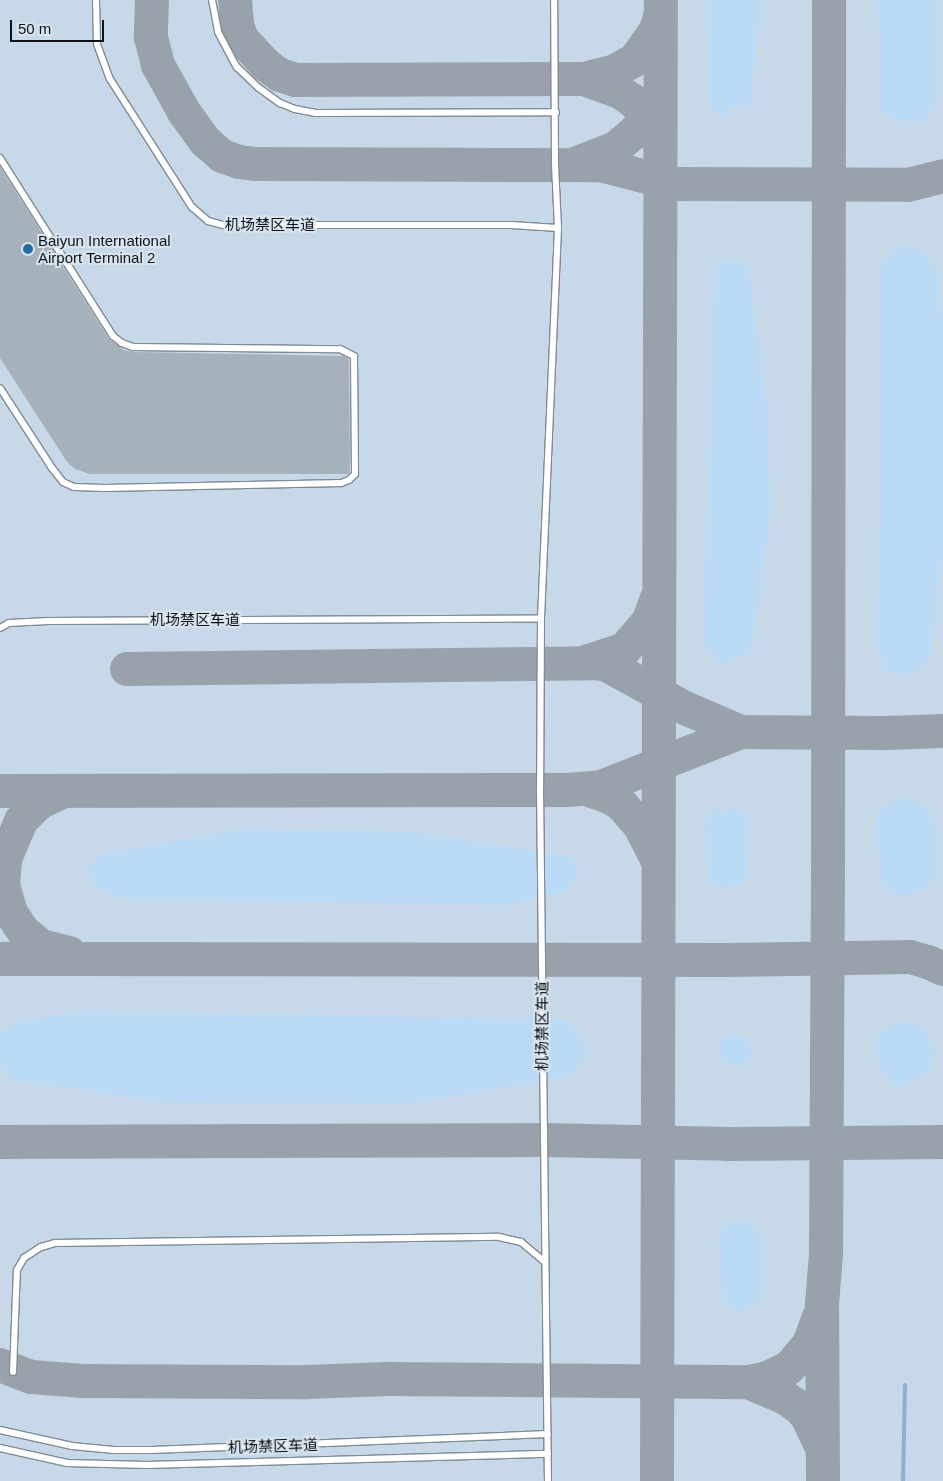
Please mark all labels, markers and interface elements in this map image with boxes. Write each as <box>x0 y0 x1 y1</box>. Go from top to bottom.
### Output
scale bar <box>12 10 106 42</box>
text: 50 m <box>18 20 51 37</box>
street label: 机场禁区车道 <box>225 216 315 234</box>
place label: Baiyun International Airport Terminal 2 <box>38 231 171 266</box>
marker: Baiyun International Airport Terminal 2 <box>22 243 34 255</box>
street label: 机场禁区车道 <box>150 611 240 629</box>
street label: 机场禁区车道 <box>533 981 551 1071</box>
street label: 机场禁区车道 <box>228 1435 318 1457</box>

